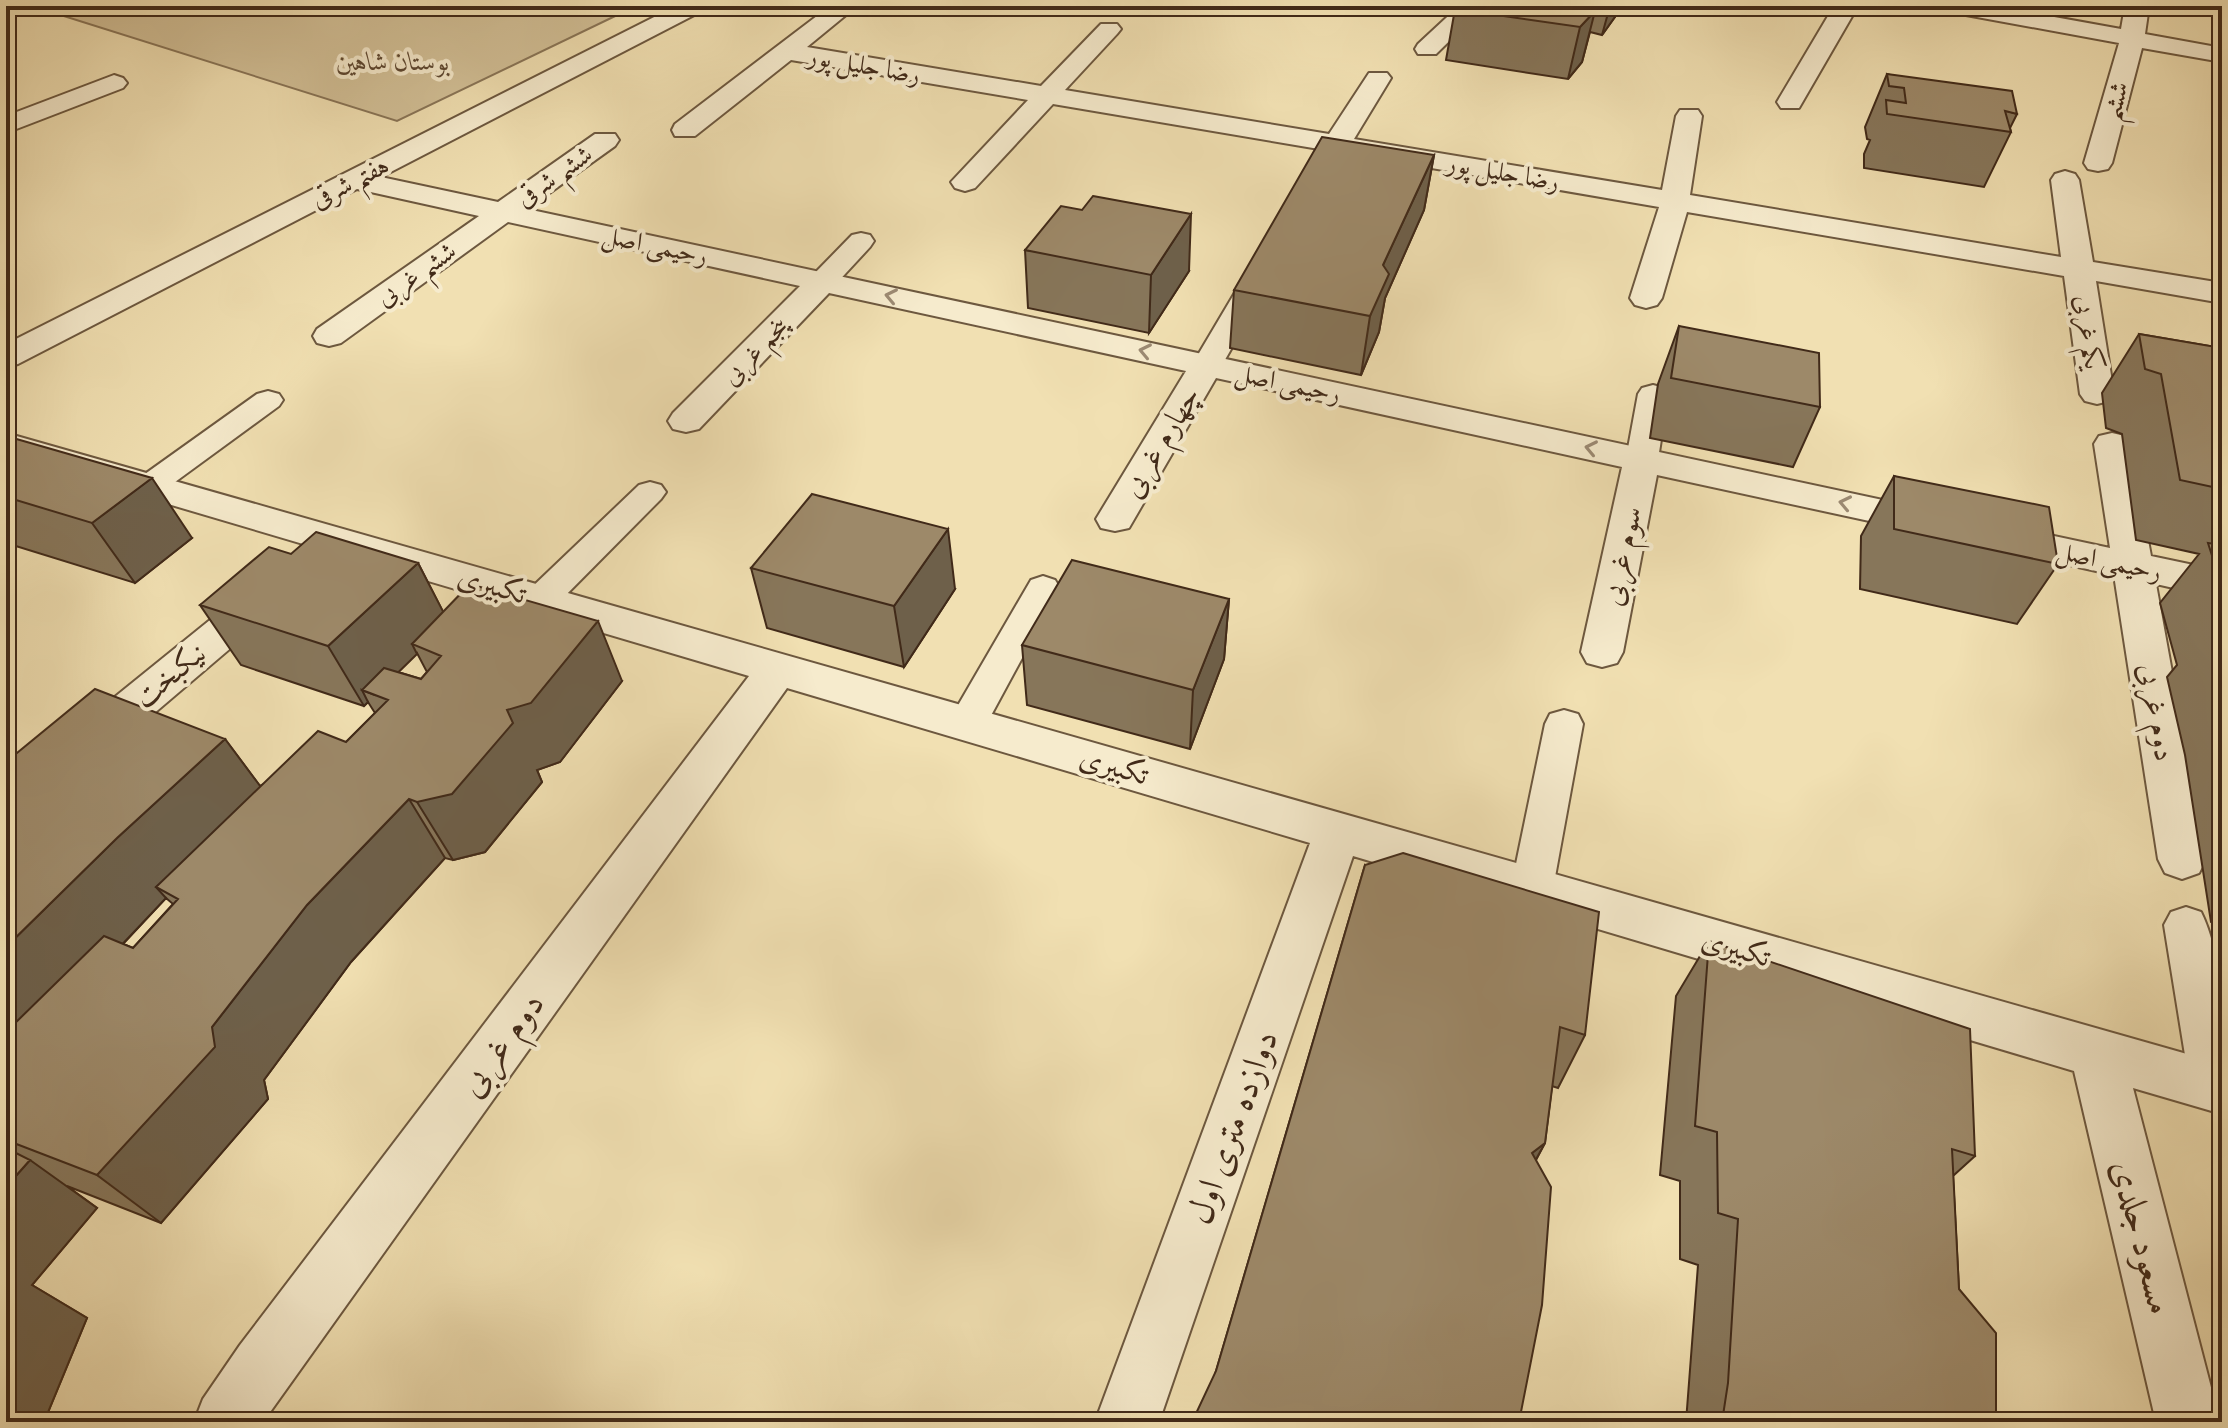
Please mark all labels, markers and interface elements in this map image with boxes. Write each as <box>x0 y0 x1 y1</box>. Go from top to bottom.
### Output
street label: رضا جلیل پور <box>802 39 923 93</box>
park label: بوستان شاهین <box>336 46 450 78</box>
street label: ششم <box>2095 78 2145 127</box>
street label: ششم شرقی <box>510 138 604 222</box>
street label: رضا جلیل پور <box>1441 146 1562 200</box>
street label: هفتم شرقی <box>306 149 399 224</box>
street label: رحیمی اصل <box>599 219 711 273</box>
street label: ششم غربی <box>370 235 468 321</box>
one-way arrow <box>885 288 898 305</box>
street label: یکم غربی <box>2060 293 2110 374</box>
street label: پنجم غربی <box>715 309 803 398</box>
one-way arrow <box>1139 343 1152 360</box>
street label: رحیمی اصل <box>1232 357 1344 411</box>
street label: چهارم غربی <box>1114 380 1215 508</box>
one-way arrow <box>1584 440 1598 457</box>
one-way arrow <box>1838 495 1852 512</box>
street label: سوم غربی <box>1594 503 1657 610</box>
street label: رحیمی اصل <box>2053 535 2165 589</box>
street label: تکبیری <box>454 559 531 612</box>
street label: نیکبخت <box>127 635 213 715</box>
street label: دوم غربی <box>2123 660 2183 765</box>
street label: تکبیری <box>1076 740 1153 793</box>
street label: تکبیری <box>1698 922 1775 975</box>
street label: دوم غربی <box>449 984 561 1110</box>
street label: دوازده متری اول <box>1178 1024 1286 1230</box>
street label: مسعود جلدی <box>2103 1155 2182 1319</box>

